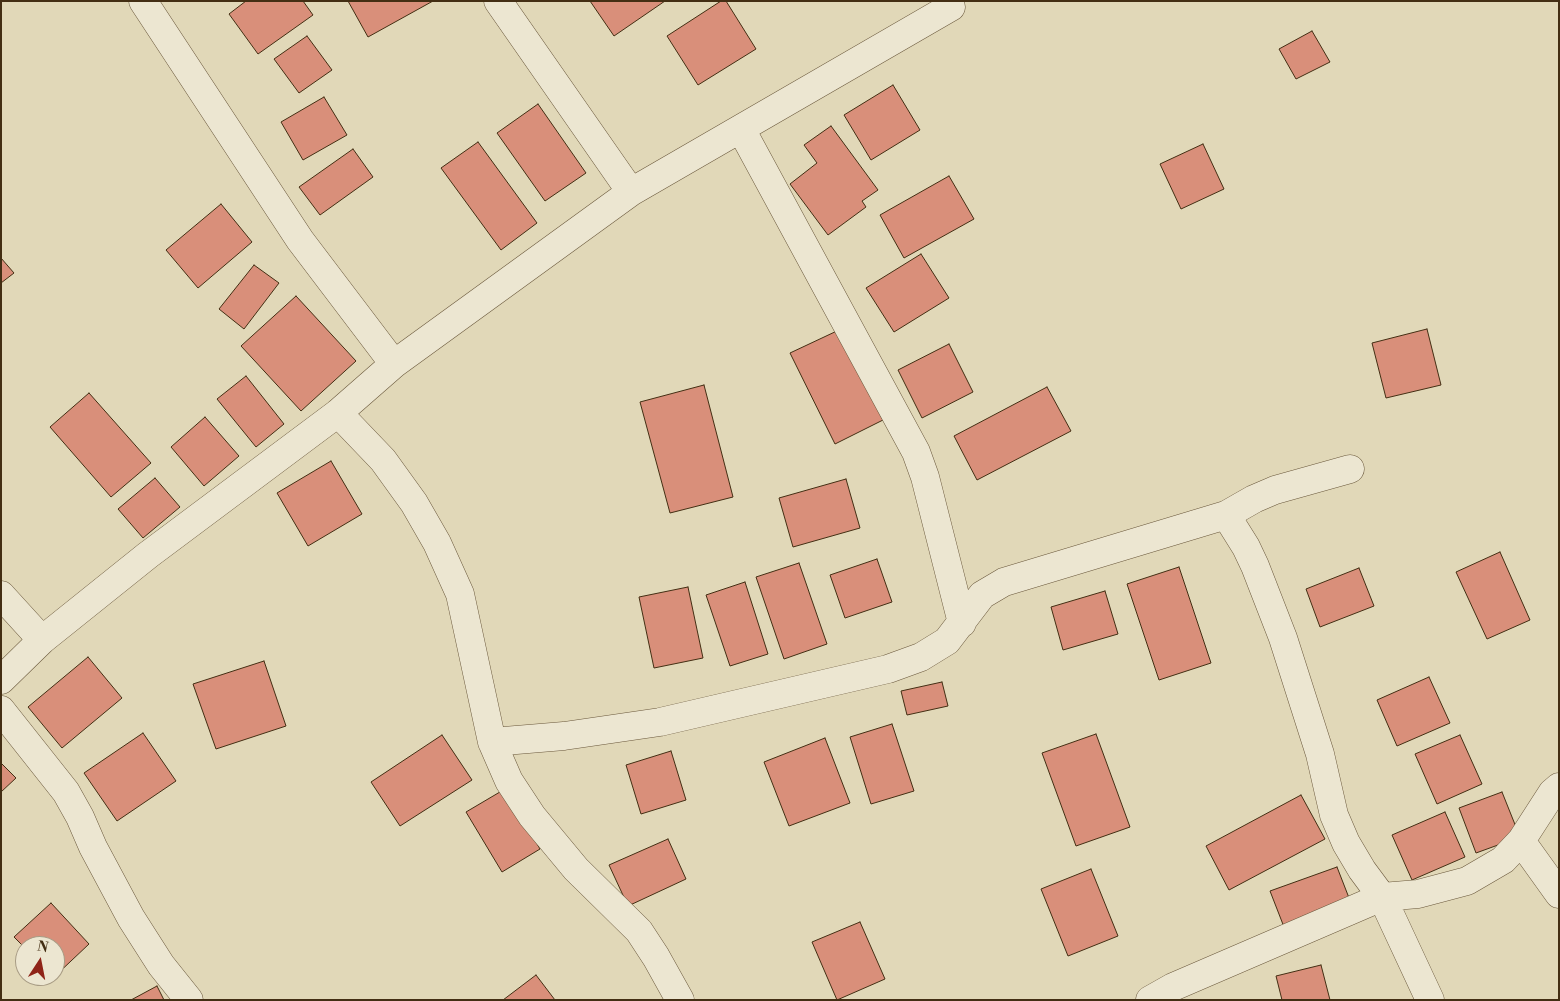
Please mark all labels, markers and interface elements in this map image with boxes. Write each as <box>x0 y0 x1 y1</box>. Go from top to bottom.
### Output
north arrow <box>15 936 65 986</box>
text: N <box>36 937 50 957</box>

